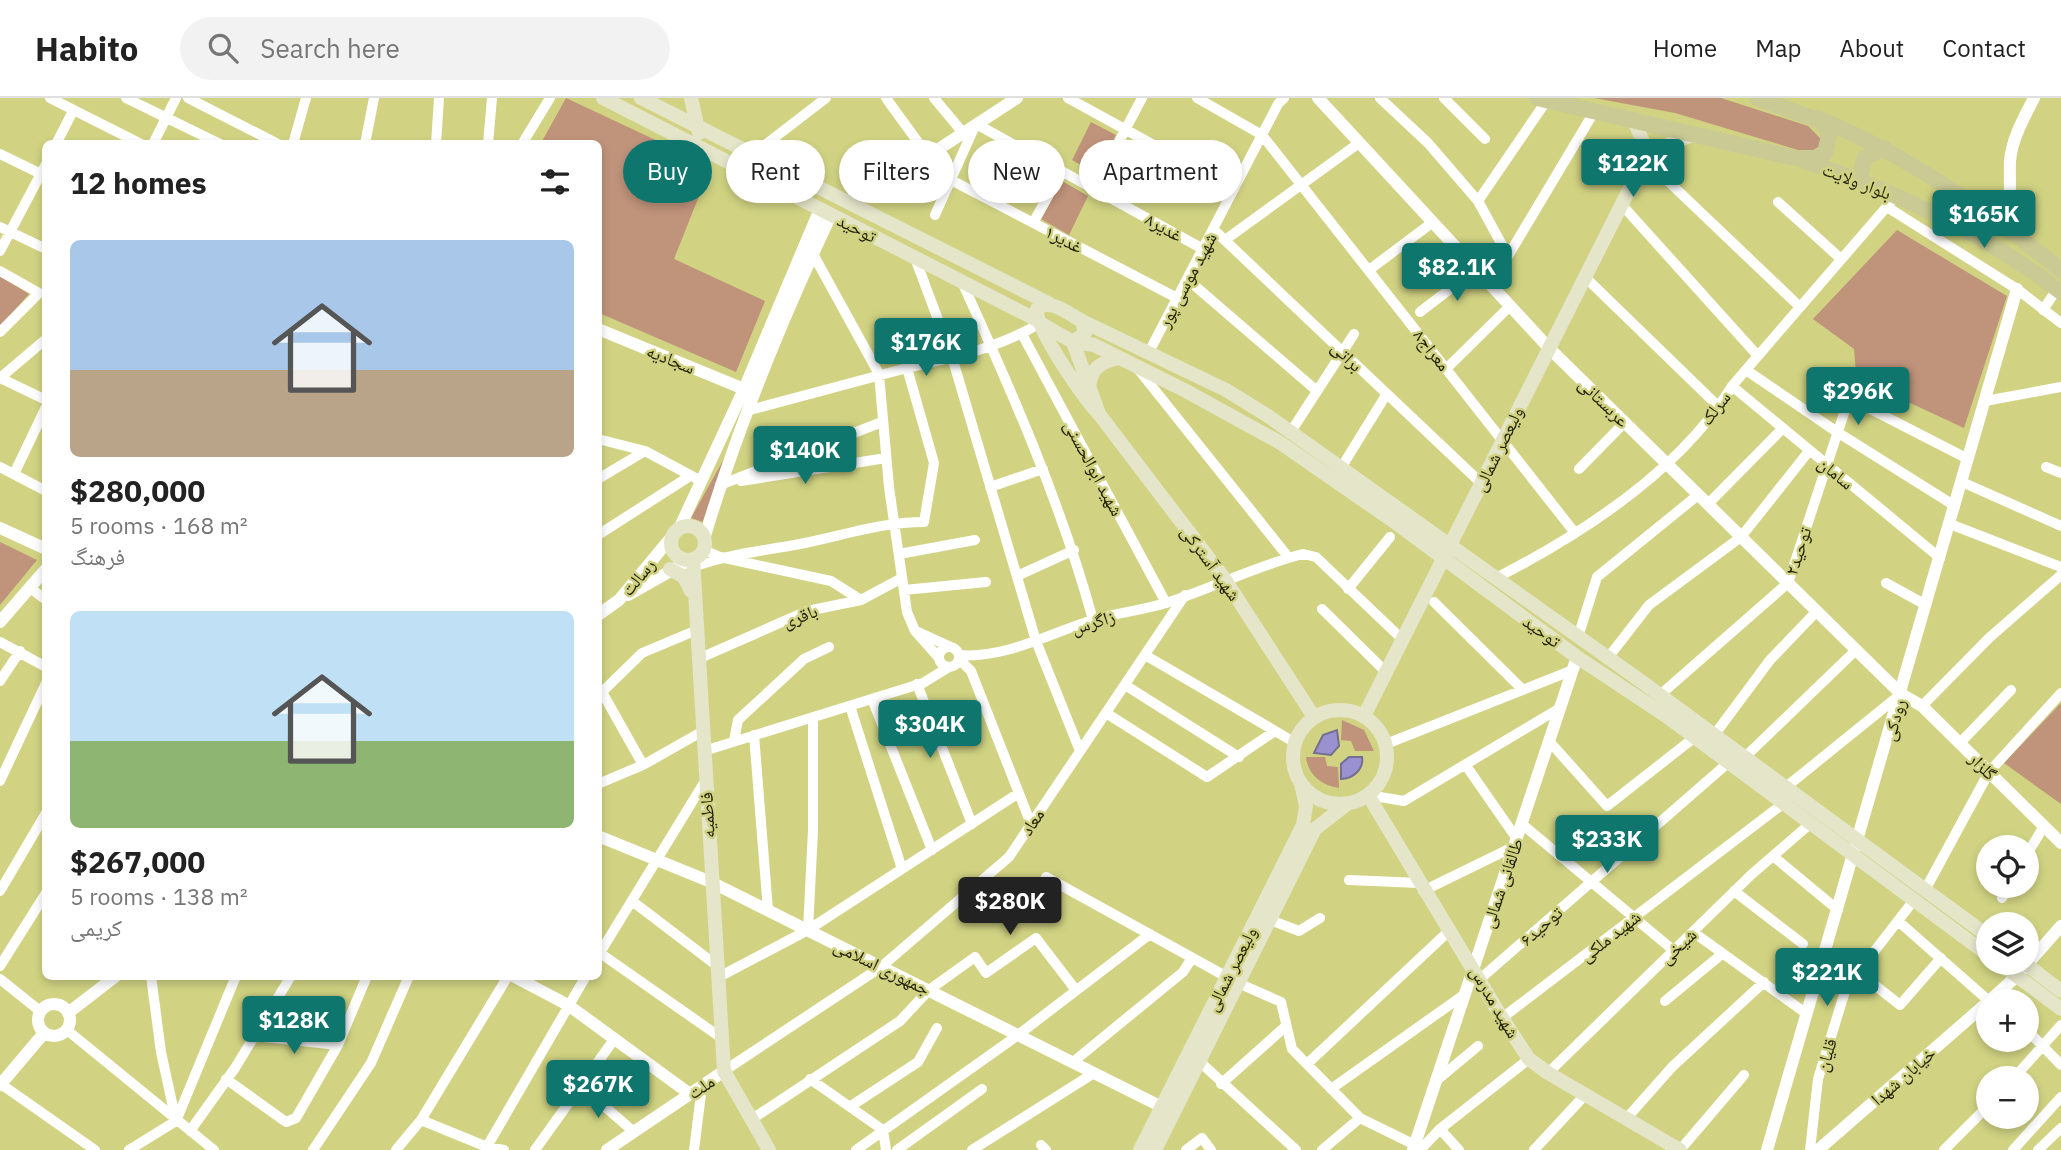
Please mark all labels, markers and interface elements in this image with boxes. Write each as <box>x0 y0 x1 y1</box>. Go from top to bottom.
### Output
search box <box>180 17 670 80</box>
text: Habito <box>35 27 138 70</box>
icon: search <box>204 29 242 67</box>
text: Search here <box>260 31 400 65</box>
text: Home <box>1653 32 1717 64</box>
text: Map <box>1755 32 1801 64</box>
text: About <box>1839 32 1904 64</box>
text: Contact <box>1942 32 2026 64</box>
chip: Buy <box>623 140 712 203</box>
chip: Rent <box>726 140 825 203</box>
chip: Filters <box>839 140 954 203</box>
chip: New <box>968 140 1065 203</box>
chip: Apartment <box>1079 140 1242 203</box>
pin: $122K <box>1584 140 1682 199</box>
text: $122K <box>1597 147 1669 177</box>
street label: بلوار ولایت <box>1819 157 1895 205</box>
text: 12 homes <box>70 163 207 202</box>
icon: filters <box>536 163 574 201</box>
pin: $165K <box>1935 190 2033 250</box>
text: $165K <box>1948 198 2020 228</box>
street label: غدیر۸ <box>1141 207 1187 247</box>
street label: توحید <box>833 208 881 248</box>
street label: غدیر۱ <box>1041 220 1087 258</box>
street label: شهید موسی پور <box>1152 228 1222 333</box>
pin: $82.1K <box>1400 244 1514 303</box>
text: $82.1K <box>1418 251 1496 281</box>
icon: home <box>259 285 385 411</box>
pin: $176K <box>877 318 975 378</box>
street label: معراج۸ <box>1408 324 1455 376</box>
text: $176K <box>890 326 962 356</box>
street label: براتی <box>1326 336 1368 376</box>
street label: سجادیه <box>643 339 699 379</box>
pin: $296K <box>1809 368 1907 427</box>
street label: عربستانی <box>1574 372 1634 432</box>
text: $296K <box>1822 375 1894 405</box>
street label: سرلک <box>1695 386 1735 430</box>
street label: ولیعصر شمالی <box>1468 403 1528 495</box>
street label: شهید ابوالحسنی <box>1059 416 1129 520</box>
pin: $140K <box>756 426 854 486</box>
text: $140K <box>769 434 841 464</box>
street label: سامان <box>1813 451 1859 495</box>
text: $280,000 <box>70 471 205 510</box>
text: 5 rooms · 168 m² <box>70 510 248 540</box>
street label: شهید آسترکی <box>1176 521 1246 605</box>
street label: توحید۲ <box>1779 524 1817 578</box>
text: فرهنگ <box>70 541 125 571</box>
street label: رسالت <box>616 554 660 600</box>
street label: باقری <box>779 599 821 633</box>
street label: زاگرس <box>1068 605 1118 639</box>
street label: توحید <box>1519 610 1565 652</box>
icon: home <box>259 656 385 782</box>
street label: رودکی <box>1877 696 1911 744</box>
pin: $304K <box>881 700 979 760</box>
text: $304K <box>894 708 966 738</box>
street label: گلزار <box>1963 746 2002 785</box>
street label: فاطمیه <box>694 791 720 839</box>
street label: معاد <box>1015 804 1049 840</box>
pin: $233K <box>1558 816 1656 875</box>
text: $233K <box>1571 823 1643 853</box>
street label: طالقانی شمالی <box>1476 835 1528 931</box>
map controls <box>1976 835 2039 1129</box>
button: locate <box>1976 835 2039 898</box>
text: $267,000 <box>70 842 205 881</box>
pin: $280K <box>961 878 1059 937</box>
text: 5 rooms · 138 m² <box>70 881 248 911</box>
text: $280K <box>974 885 1046 915</box>
street label: توحید۶ <box>1515 901 1567 951</box>
street label: شهید ملکی <box>1575 905 1645 967</box>
text: کریمی <box>70 912 122 942</box>
button: layers <box>1976 912 2039 975</box>
street label: ولیعصر شمالی <box>1200 923 1262 1015</box>
street label: شیخی <box>1655 923 1701 969</box>
street label: جمهوری اسلامی <box>830 934 934 1000</box>
pin: $221K <box>1778 948 1876 1008</box>
text: $221K <box>1791 956 1863 986</box>
street label: شهید مدرس <box>1465 962 1525 1042</box>
button: + <box>1976 989 2039 1052</box>
pin: $128K <box>245 996 343 1056</box>
text: $128K <box>258 1004 330 1034</box>
street label: قلیان <box>1810 1036 1842 1074</box>
street label: خیابان شهدا <box>1866 1042 1940 1110</box>
pin: $267K <box>549 1060 647 1120</box>
button: − <box>1976 1066 2039 1129</box>
text: $267K <box>562 1068 634 1098</box>
street label: ملت <box>683 1070 719 1104</box>

